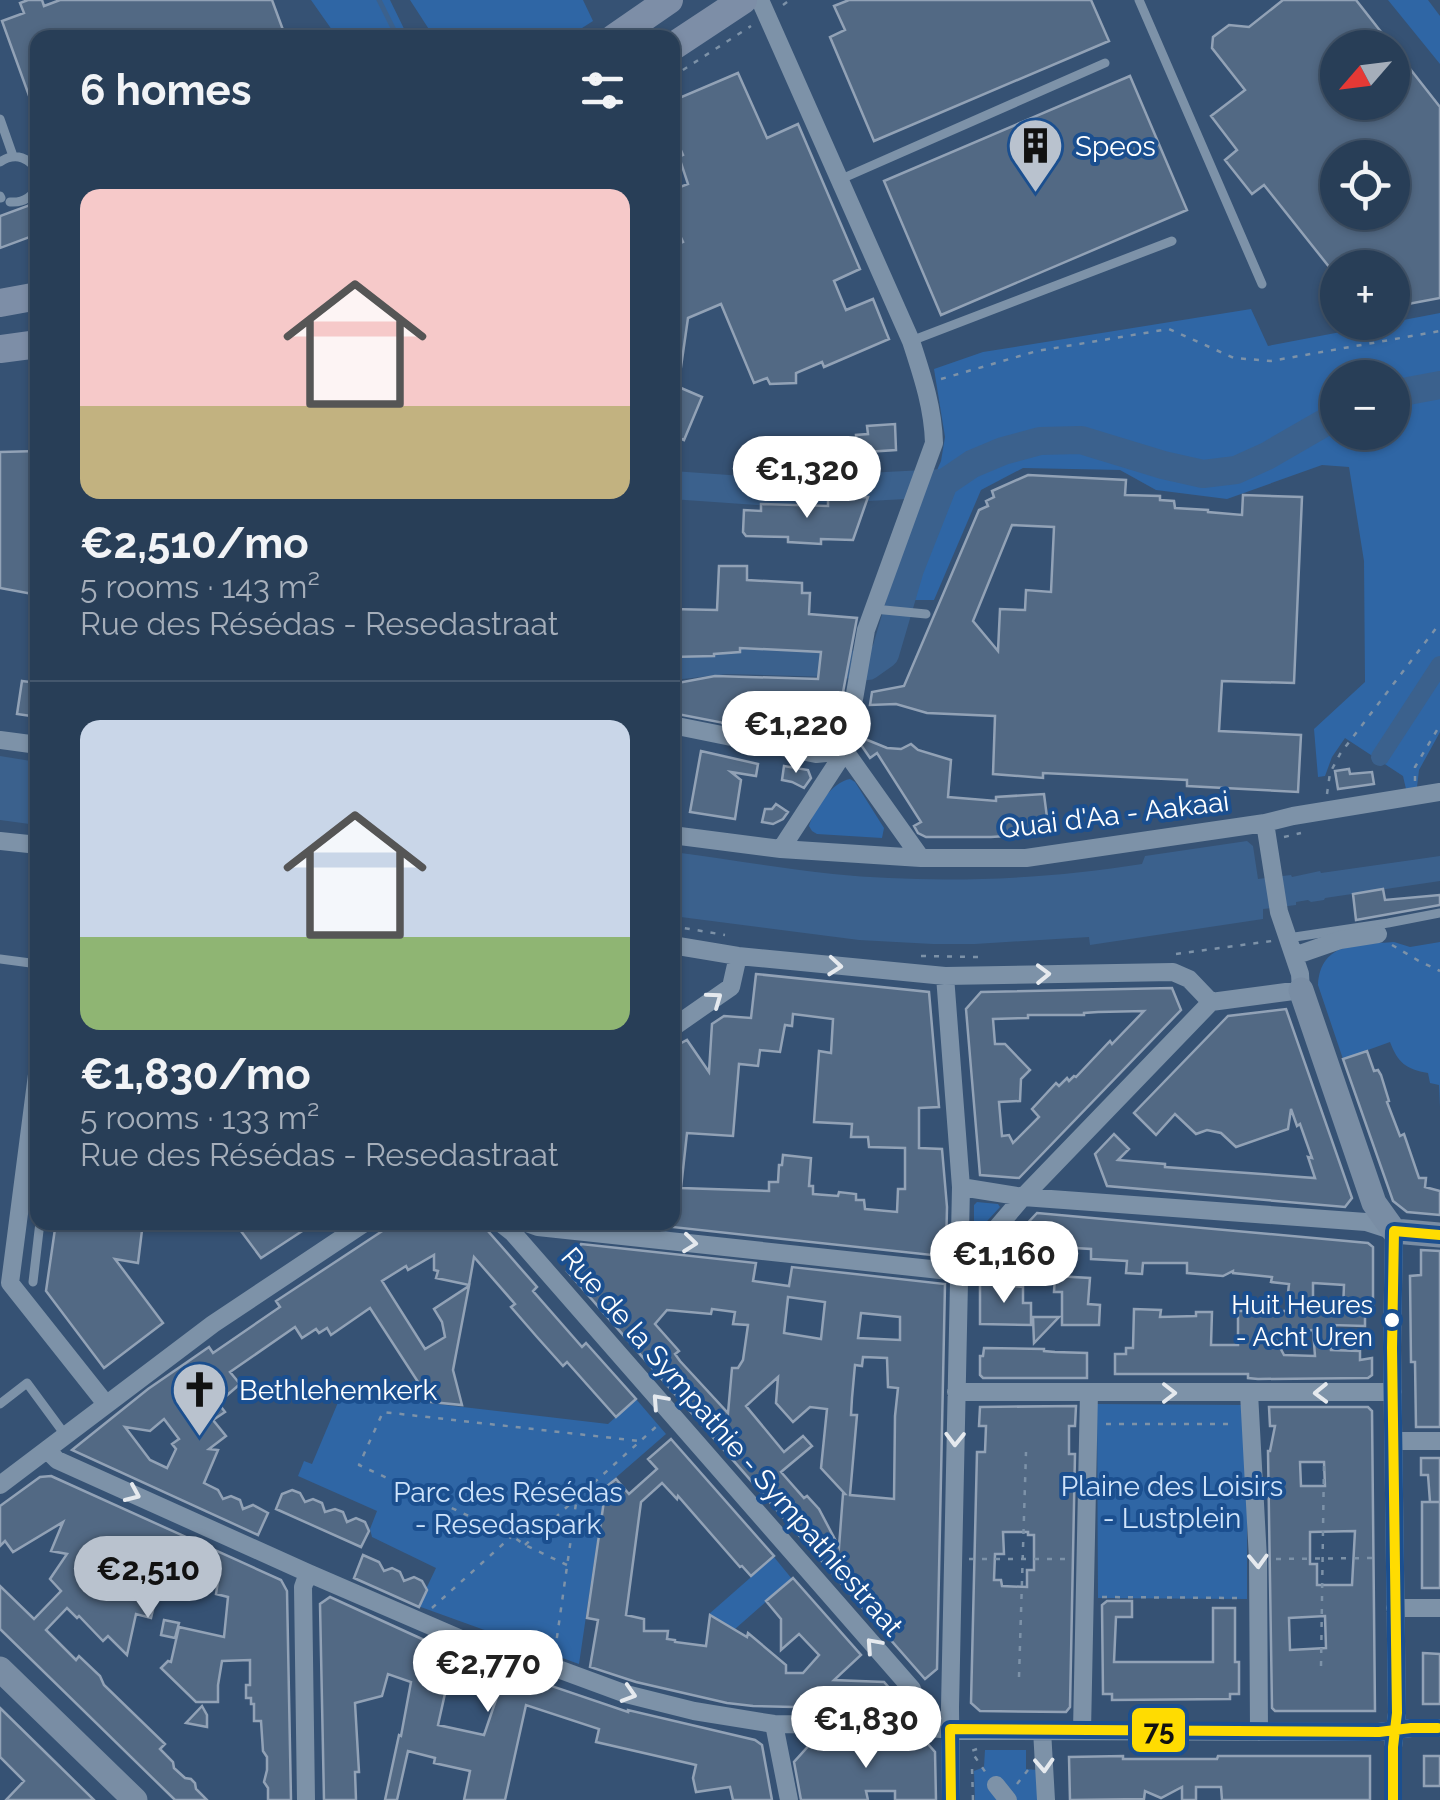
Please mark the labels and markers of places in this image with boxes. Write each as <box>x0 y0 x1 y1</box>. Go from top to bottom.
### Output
building icon: Speos <box>1006 116 1066 195</box>
place label: Speos <box>1075 130 1156 163</box>
pin: €1,320 <box>726 436 888 521</box>
pin: €1,220 <box>715 691 877 776</box>
pin: €1,160 <box>923 1221 1085 1306</box>
place label: Huit Heures - Acht Uren <box>1231 1290 1373 1352</box>
marker: Huit Heures - Acht Uren <box>1382 1310 1402 1330</box>
church icon: Bethlehemkerk <box>170 1360 230 1439</box>
place label: Bethlehemkerk <box>239 1374 438 1407</box>
pin: €2,510 <box>67 1536 229 1621</box>
pin: €2,770 <box>407 1630 569 1715</box>
pin: €1,830 <box>785 1686 947 1771</box>

